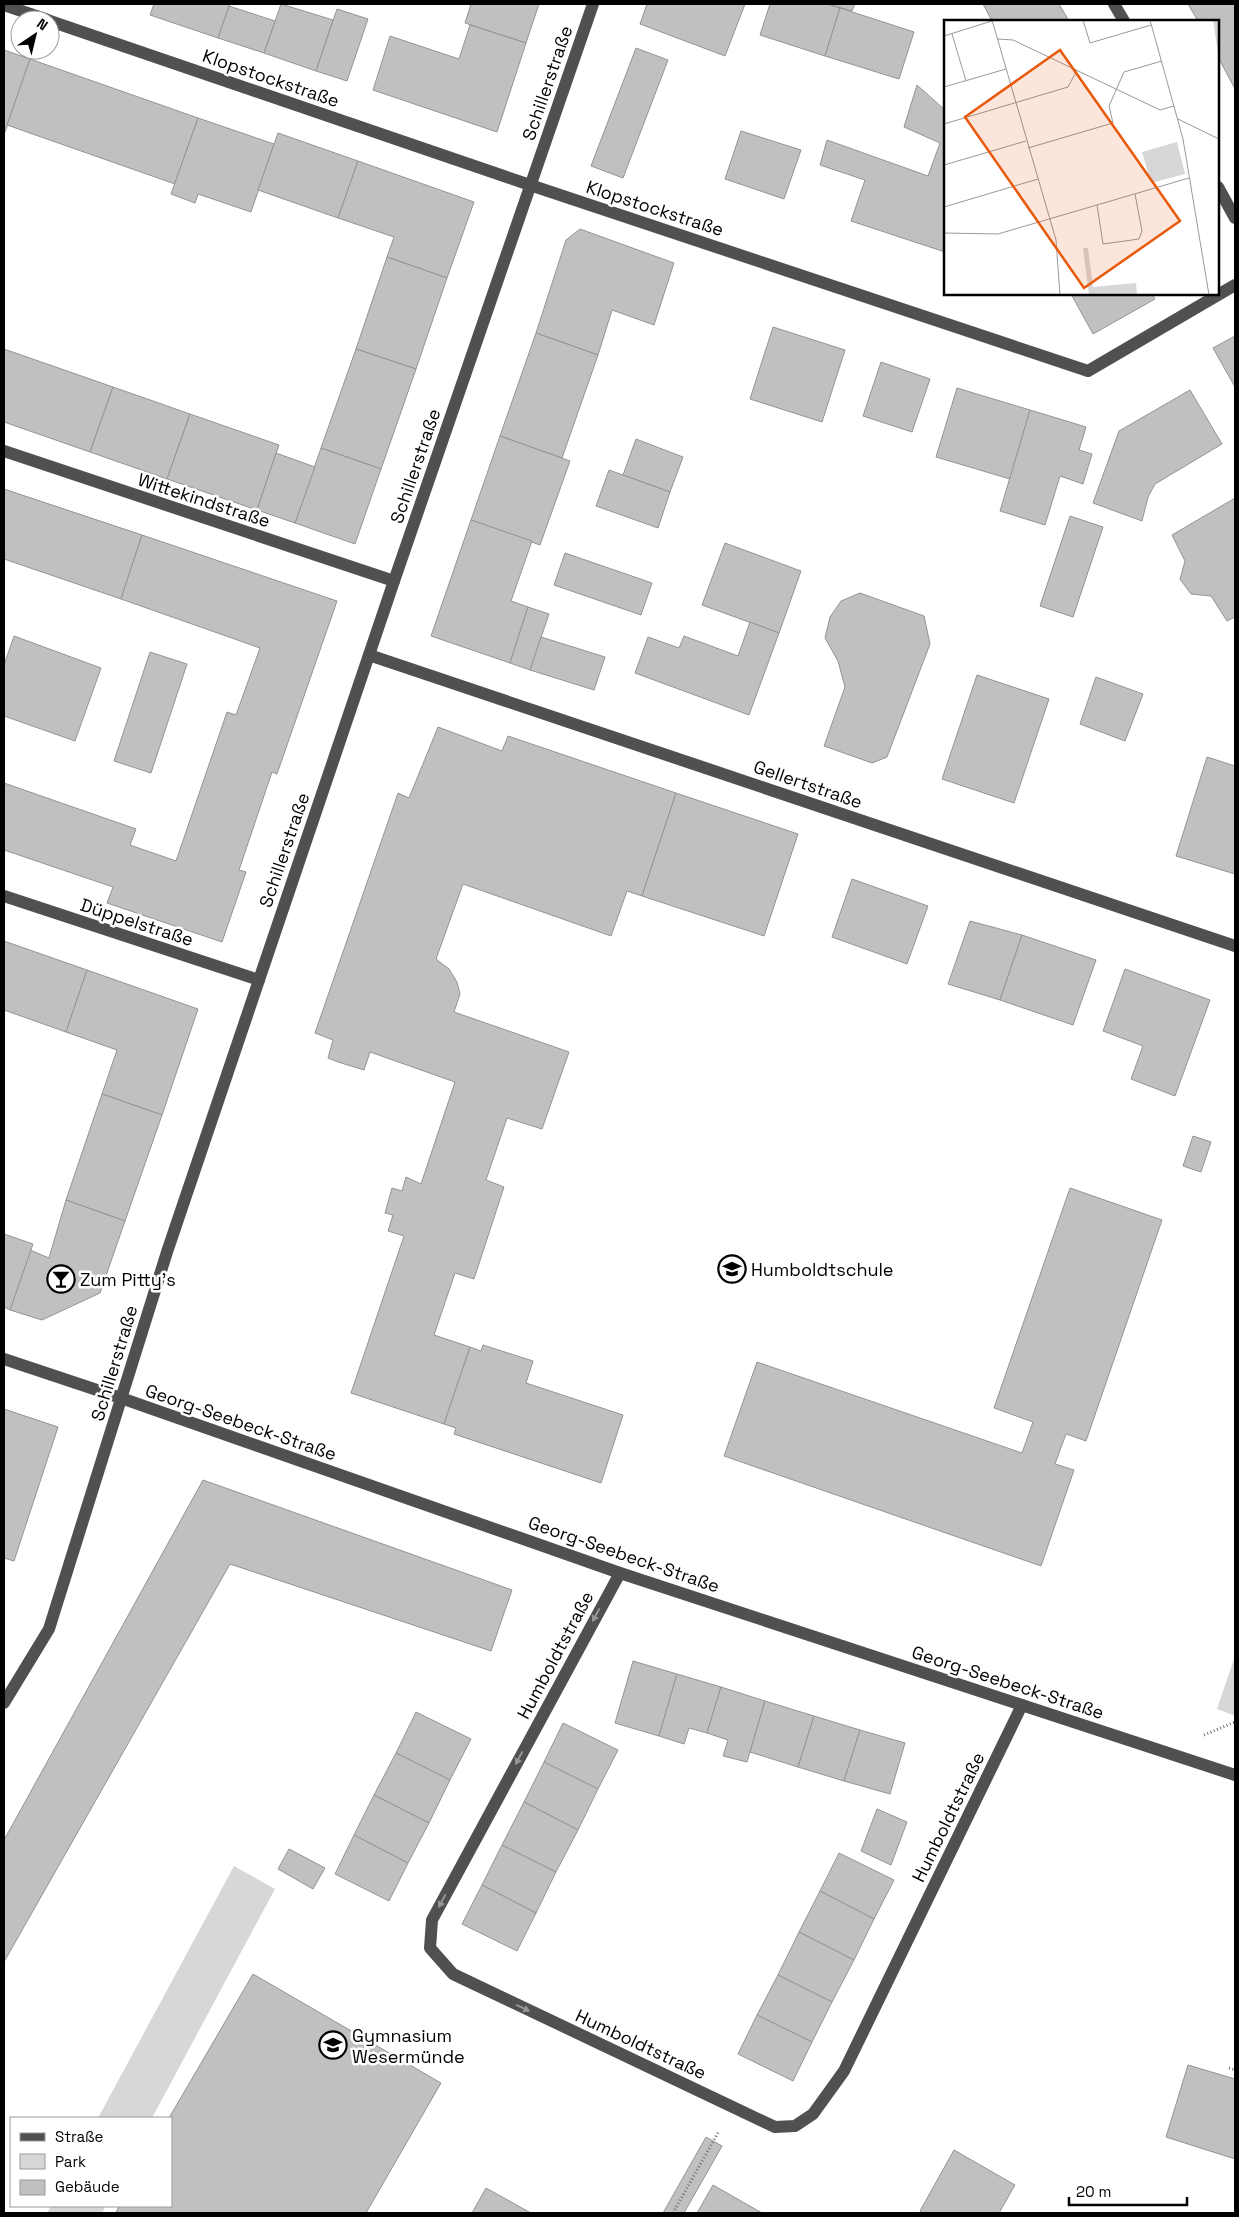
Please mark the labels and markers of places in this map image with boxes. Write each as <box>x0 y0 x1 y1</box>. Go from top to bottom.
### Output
school or university icon: Humboldtschule <box>717 1254 747 1284</box>
place label: Humboldtschule <box>751 1258 894 1281</box>
bar icon: Zum Pitty's <box>46 1264 76 1294</box>
place label: Zum Pitty's <box>80 1268 176 1291</box>
place label: Gymnasium Wesermünde <box>352 2024 465 2068</box>
school or university icon: Gymnasium Wesermünde <box>318 2030 348 2060</box>

